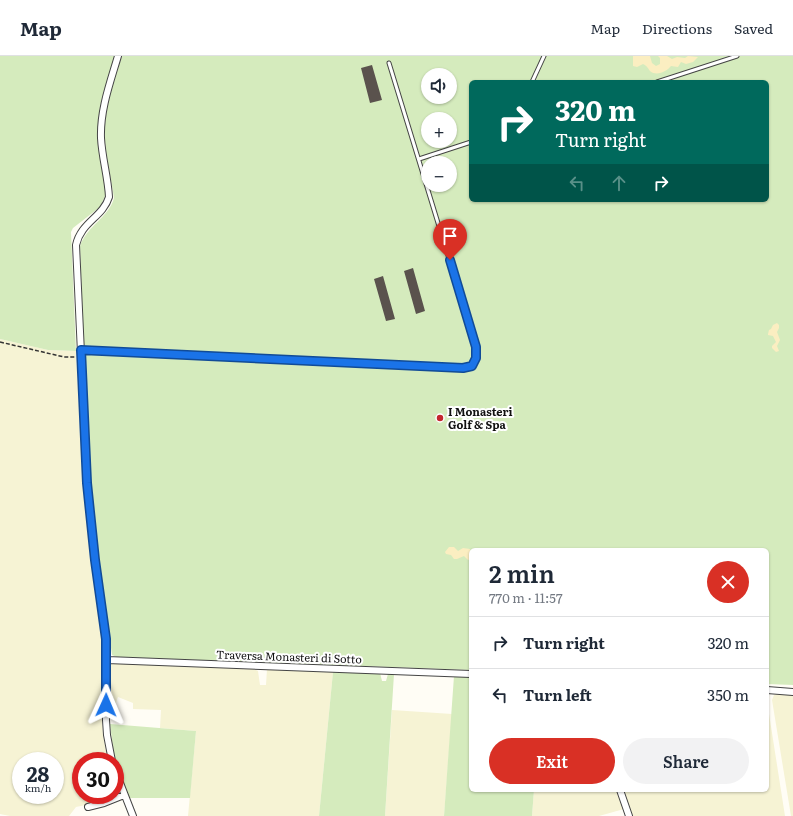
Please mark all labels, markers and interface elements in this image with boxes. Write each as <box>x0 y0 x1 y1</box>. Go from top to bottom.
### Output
text: Map <box>20 14 62 42</box>
text: Map <box>590 18 620 38</box>
text: Directions <box>642 18 712 38</box>
text: Saved <box>734 18 773 38</box>
map controls <box>421 68 457 192</box>
button: sound <box>421 68 457 104</box>
text: 320 m <box>555 88 636 130</box>
icon: right <box>489 96 541 148</box>
button: + <box>421 112 457 148</box>
text: Turn right <box>555 126 646 153</box>
button: − <box>421 156 457 192</box>
icon: left <box>566 172 588 194</box>
icon: ahead <box>608 172 630 194</box>
icon: right <box>650 172 672 194</box>
pin <box>433 219 467 260</box>
icon: arrive <box>439 225 461 247</box>
place label: I Monasteri Golf & Spa <box>448 403 512 432</box>
marker: I Monasteri Golf & Spa <box>435 413 445 423</box>
text: 2 min <box>489 555 555 590</box>
button: close <box>707 561 749 603</box>
text: 770 m · 11:57 <box>489 588 562 607</box>
text: Turn right <box>523 631 605 654</box>
text: 320 m <box>707 631 749 654</box>
icon: right <box>489 632 511 654</box>
street label: Traversa Monasteri di Sotto <box>216 645 362 667</box>
text: Turn left <box>523 683 592 706</box>
text: 350 m <box>707 683 749 706</box>
position arrow <box>85 684 127 726</box>
icon: left <box>489 684 511 706</box>
button: Exit <box>489 738 615 784</box>
button: Share <box>623 738 749 784</box>
speed limit sign: 30 <box>72 752 124 804</box>
text: 28 <box>27 758 49 788</box>
text: km/h <box>25 780 51 795</box>

